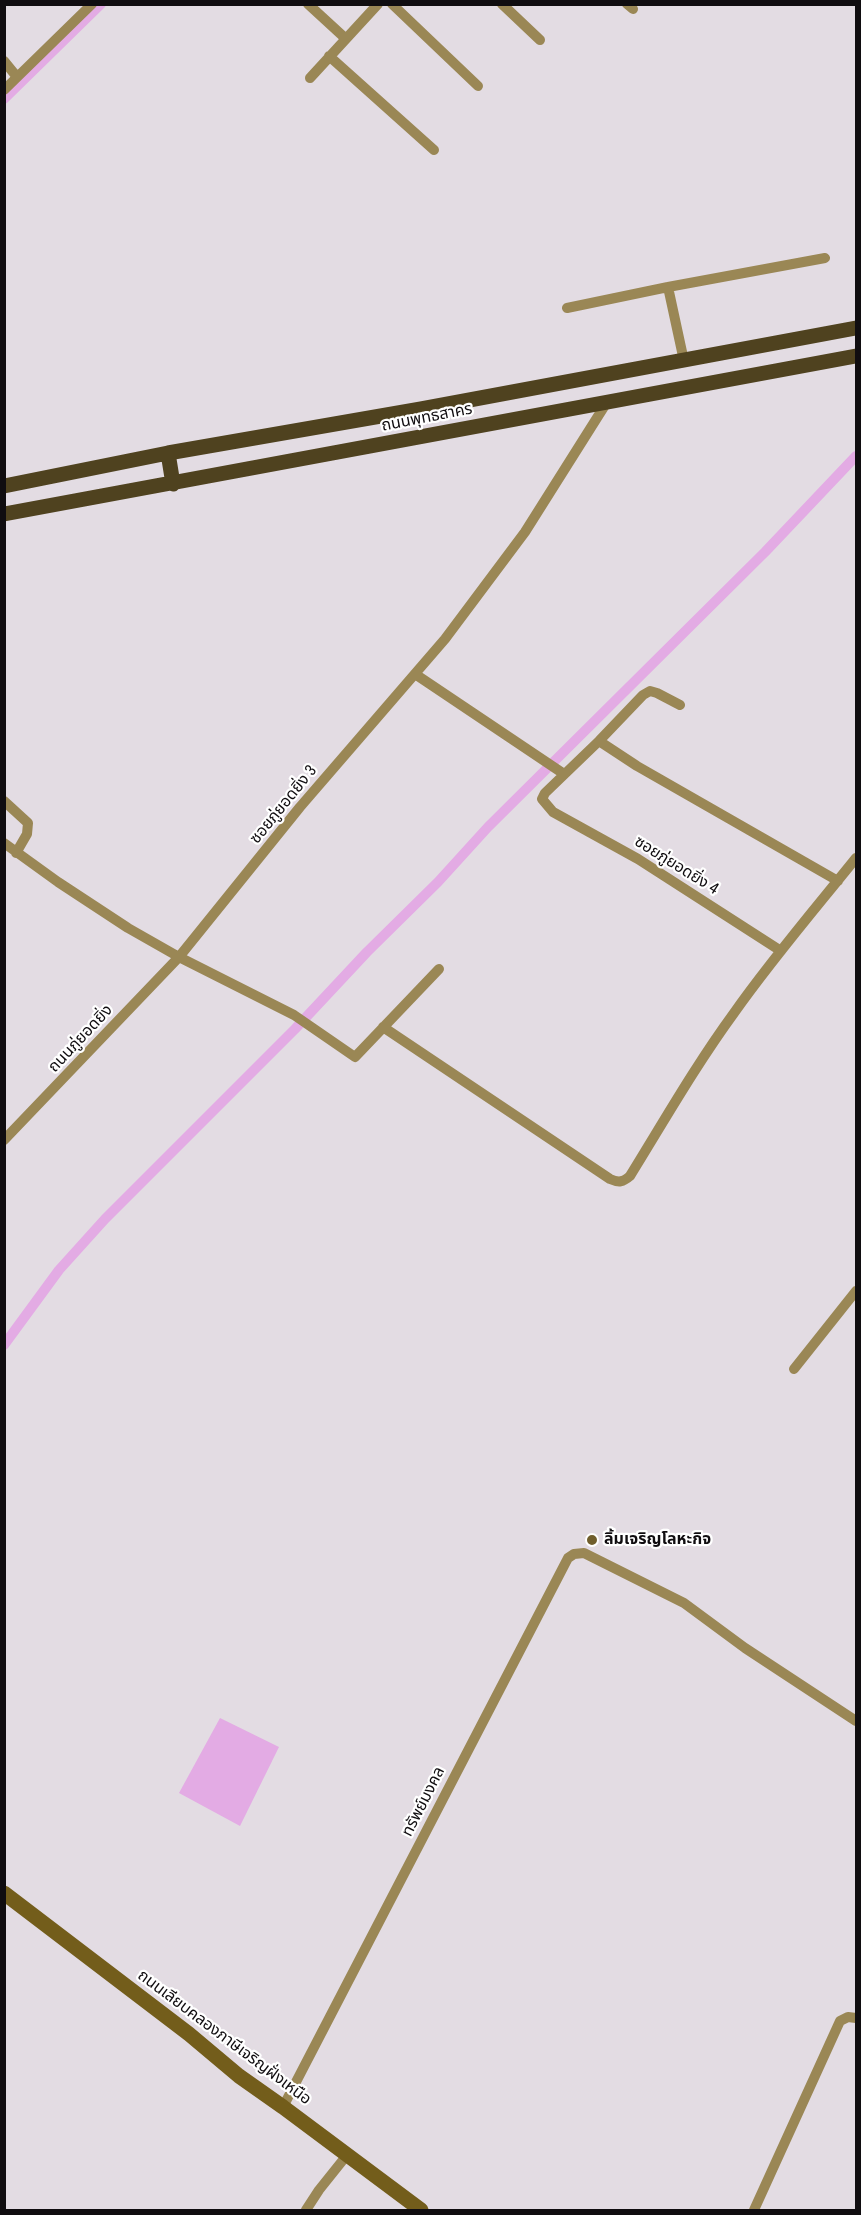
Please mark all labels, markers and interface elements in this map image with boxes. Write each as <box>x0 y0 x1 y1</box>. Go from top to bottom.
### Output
street label: ถนนพุทธสาคร <box>380 400 474 436</box>
street label: ซอยภู่ยอดยิ่ง 3 <box>247 762 321 848</box>
street label: ซอยภู่ยอดยิ่ง 4 <box>630 833 722 899</box>
street label: ถนนภู่ยอดยิ่ง <box>45 1001 117 1077</box>
place label: ลิ้มเจริญโลหะกิจ <box>604 1530 711 1550</box>
marker: ลิ้มเจริญโลหะกิจ <box>585 1533 599 1547</box>
street label: ทรัพย์มงคล <box>398 1764 450 1840</box>
street label: ถนนเลียบคลองภาษีเจริญฝั่งเหนือ <box>133 1966 315 2110</box>

